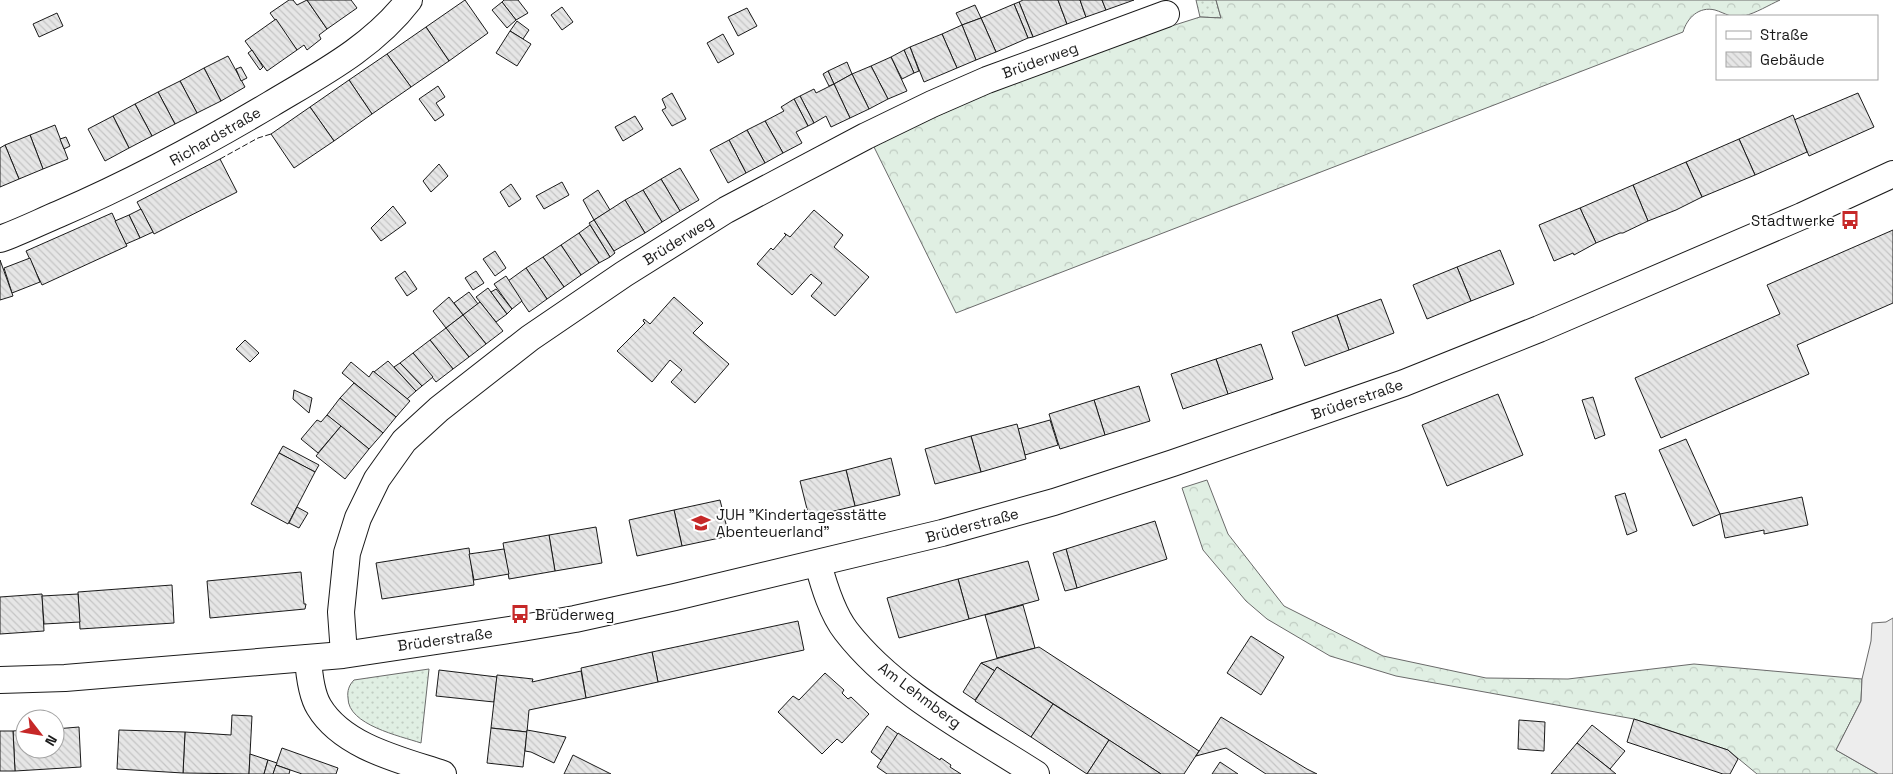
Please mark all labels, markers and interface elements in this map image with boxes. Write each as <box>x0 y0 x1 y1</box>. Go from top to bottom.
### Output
legend <box>1716 15 1878 80</box>
text: Straße <box>1760 25 1809 44</box>
street label: Brüderweg <box>999 38 1081 82</box>
text: Gebäude <box>1760 50 1825 69</box>
street label: Richardstraße <box>166 102 264 170</box>
bus stop icon: Stadtwerke <box>1839 209 1861 231</box>
street label: Brüderweg <box>639 211 717 269</box>
place label: Stadtwerke <box>1751 211 1835 230</box>
street label: Brüderstraße <box>1309 374 1405 424</box>
street label: Brüderstraße <box>923 503 1021 547</box>
place label: JUH "Kindertagesstätte Abenteuerland" <box>716 505 887 541</box>
school or university icon: JUH "Kindertagesstätte Abenteuerland" <box>690 512 712 534</box>
bus stop icon: Brüderweg <box>509 603 531 625</box>
place label: Brüderweg <box>535 605 614 624</box>
street label: Brüderstraße <box>396 623 494 655</box>
street label: Am Lehmberg <box>875 658 965 732</box>
north arrow <box>15 709 65 759</box>
text: N <box>41 732 61 749</box>

